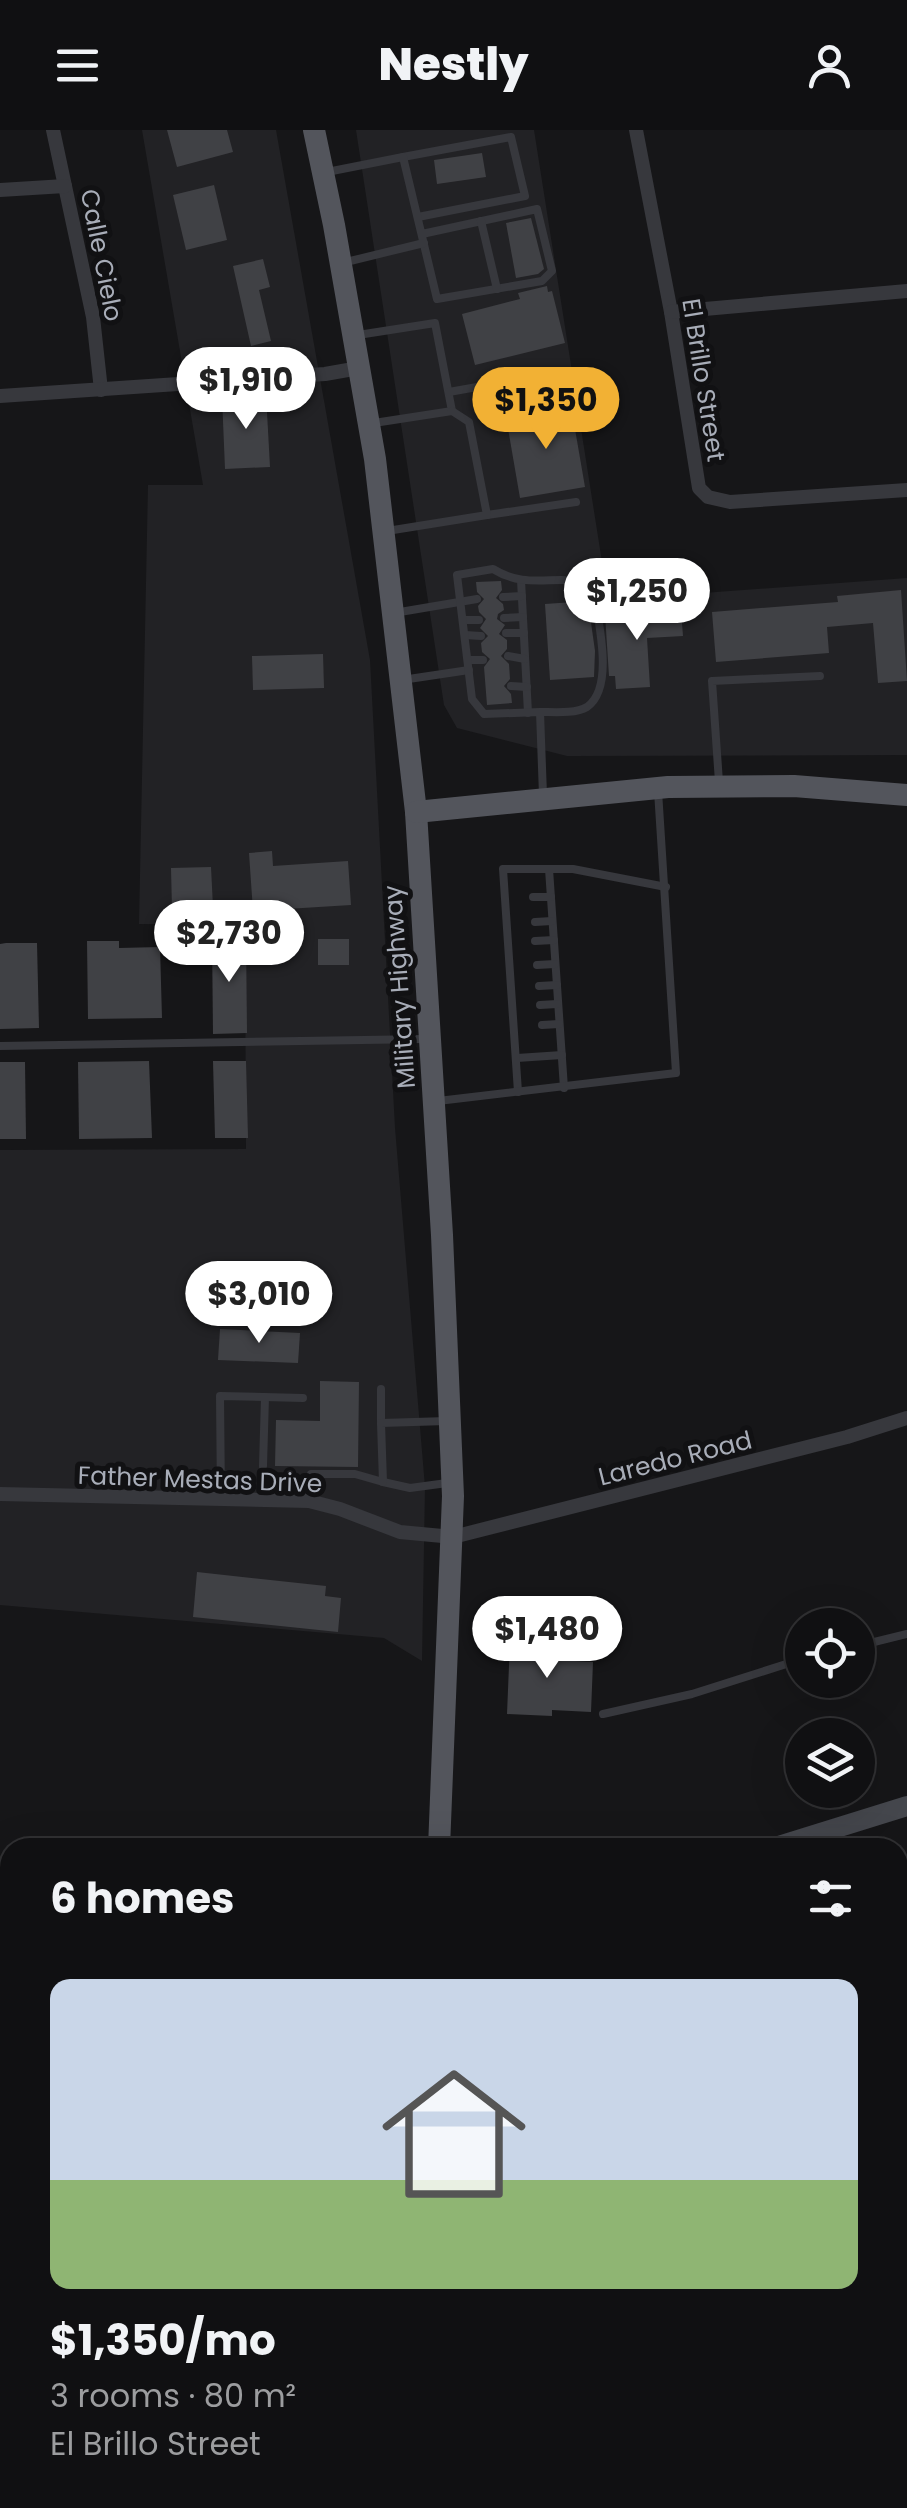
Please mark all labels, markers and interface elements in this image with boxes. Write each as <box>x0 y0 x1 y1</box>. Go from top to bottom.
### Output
text: Nestly <box>379 33 529 96</box>
icon: menu <box>50 38 105 93</box>
icon: person <box>802 38 857 93</box>
street label: Calle Cielo <box>72 186 131 324</box>
street label: El Brillo Street <box>673 296 734 464</box>
pin: $1,910 <box>165 347 327 432</box>
text: $1,910 <box>199 357 293 402</box>
pin: $1,350 <box>465 367 627 452</box>
text: $1,350 <box>494 377 598 422</box>
pin: $1,250 <box>556 558 718 643</box>
text: $1,250 <box>586 568 688 613</box>
street label: Military Highway <box>375 884 424 1090</box>
pin: $2,730 <box>148 900 310 985</box>
text: $2,730 <box>176 910 282 955</box>
pin: $3,010 <box>178 1261 340 1346</box>
text: $3,010 <box>207 1271 311 1316</box>
street label: Laredo Road <box>595 1423 756 1494</box>
street label: Father Mestas Drive <box>77 1458 323 1501</box>
pin: $1,480 <box>466 1596 628 1681</box>
text: $1,480 <box>494 1606 600 1651</box>
map controls <box>785 1608 875 1808</box>
button: locate <box>785 1608 875 1698</box>
button: layers <box>785 1718 875 1808</box>
text: 6 homes <box>50 1869 235 1928</box>
icon: filters <box>803 1871 858 1926</box>
icon: home <box>364 2044 544 2224</box>
text: $1,350/mo <box>50 2311 276 2370</box>
text: 3 rooms · 80 m² <box>50 2373 296 2418</box>
text: El Brillo Street <box>50 2421 261 2466</box>

